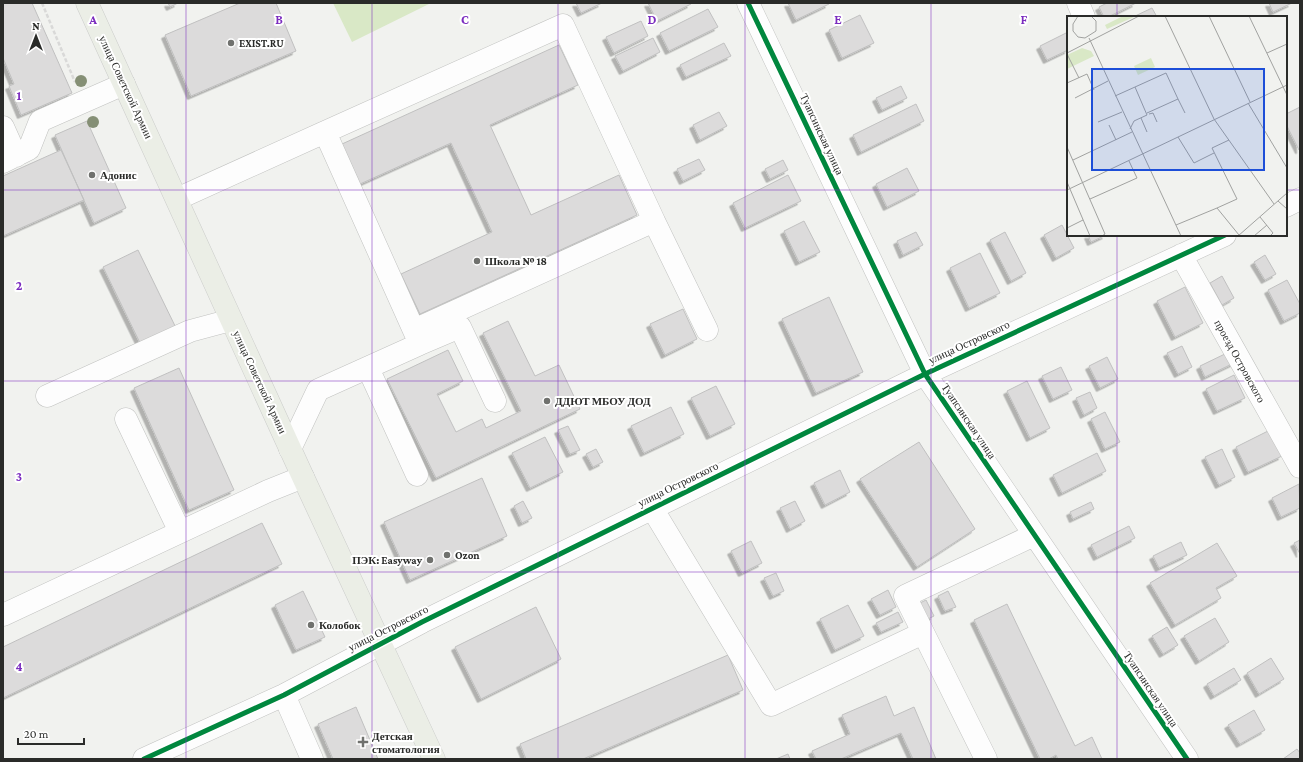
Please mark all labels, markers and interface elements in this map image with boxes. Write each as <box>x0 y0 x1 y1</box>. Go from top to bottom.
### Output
text: A <box>88 12 97 27</box>
text: B <box>275 12 283 27</box>
text: C <box>461 12 469 27</box>
text: D <box>648 12 657 27</box>
text: E <box>834 12 842 27</box>
text: F <box>1021 12 1028 27</box>
north arrow <box>16 16 56 56</box>
inset map <box>1067 16 1287 236</box>
text: N <box>32 20 40 32</box>
street label: улица Советской Армии <box>97 34 155 140</box>
place label: EXIST.RU <box>239 37 284 49</box>
marker: EXIST.RU <box>226 38 236 48</box>
text: 1 <box>17 88 22 103</box>
street label: Туапсинская улица <box>798 92 846 177</box>
place label: Адонис <box>100 169 137 181</box>
marker: Адонис <box>87 170 97 180</box>
place label: Школа № 18 <box>485 255 547 267</box>
marker: Школа № 18 <box>472 256 482 266</box>
text: 2 <box>16 278 23 293</box>
street label: улица Островского <box>927 318 1012 366</box>
street label: проезд Островского <box>1212 318 1268 405</box>
street label: улица Советской Армии <box>231 329 289 435</box>
street label: Туапсинская улица <box>939 381 999 461</box>
place label: ДДЮТ МБОУ ДОД <box>555 395 651 407</box>
marker: ДДЮТ МБОУ ДОД <box>542 396 552 406</box>
street label: улица Островского <box>636 459 721 509</box>
text: 3 <box>16 469 22 484</box>
place label: Ozon <box>455 549 480 561</box>
marker: Ozon <box>442 550 452 560</box>
place label: ПЭК: Easyway <box>352 554 423 566</box>
marker: ПЭК: Easyway <box>425 555 435 565</box>
street label: улица Островского <box>346 602 430 653</box>
place label: Колобок <box>319 619 361 631</box>
marker: Колобок <box>306 620 316 630</box>
street label: Туапсинская улица <box>1121 649 1181 729</box>
text: 4 <box>15 659 23 674</box>
scale bar <box>18 720 84 746</box>
text: 20 m <box>24 727 49 741</box>
place label: Детская стоматология <box>372 730 440 755</box>
marker: Детская стоматология <box>357 736 369 748</box>

